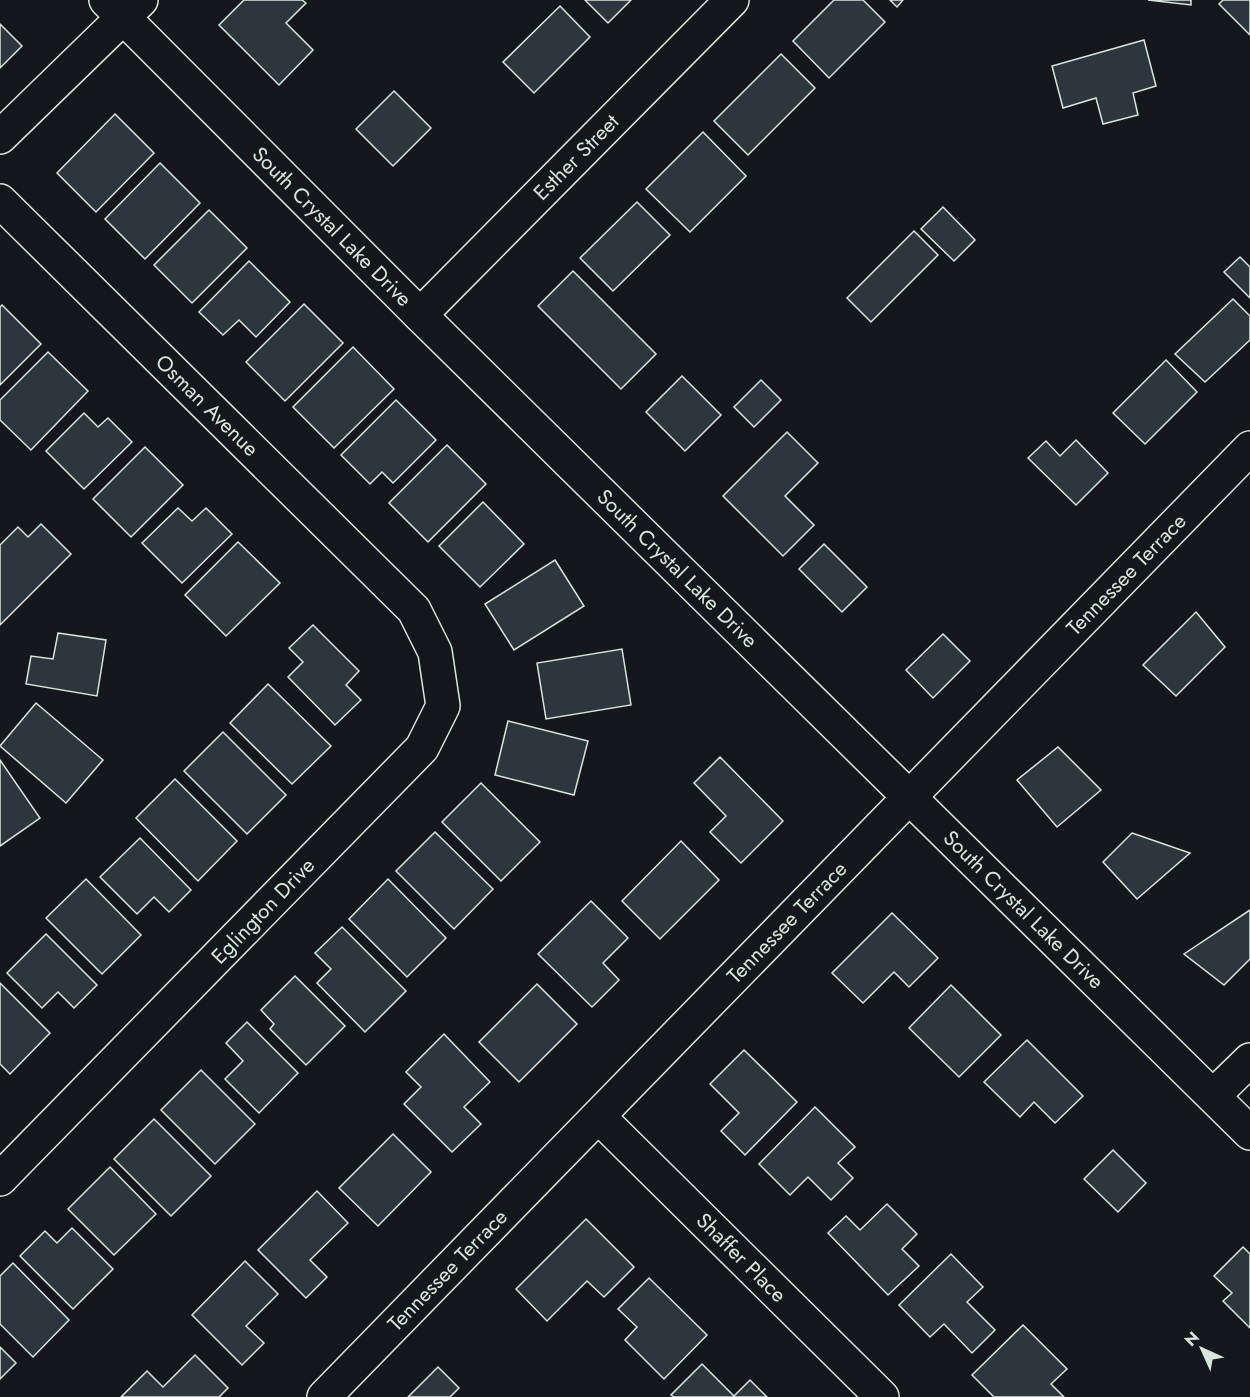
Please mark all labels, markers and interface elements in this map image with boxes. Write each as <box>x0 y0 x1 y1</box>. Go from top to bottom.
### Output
street label: Esther Street <box>527 107 626 207</box>
street label: South Crystal Lake Drive <box>245 140 419 313</box>
street label: Osman Avenue <box>149 348 265 464</box>
street label: South Crystal Lake Drive <box>590 482 765 655</box>
street label: Tennessee Terrace <box>1060 507 1193 642</box>
street label: South Crystal Lake Drive <box>936 824 1111 996</box>
street label: Eglington Drive <box>205 851 322 971</box>
street label: Tennessee Terrace <box>720 855 854 990</box>
street label: Tennessee Terrace <box>381 1202 514 1338</box>
street label: Shaffer Place <box>689 1206 793 1309</box>
north arrow <box>1172 1319 1232 1379</box>
text: N <box>1179 1326 1204 1351</box>

